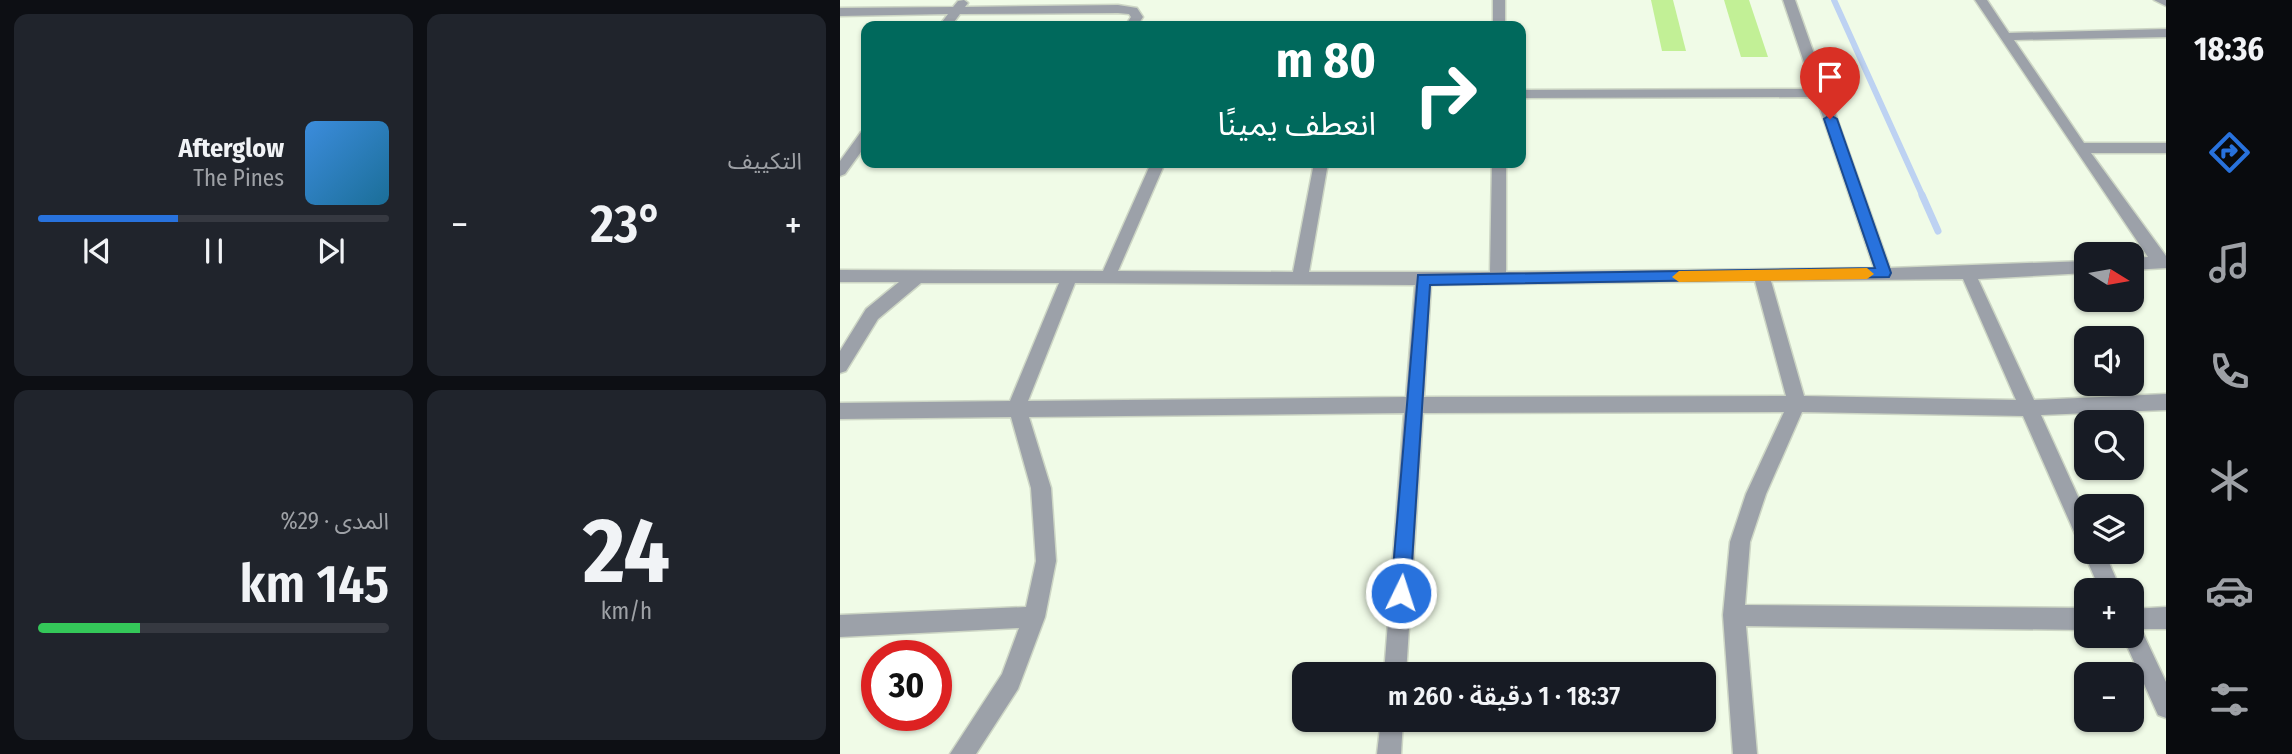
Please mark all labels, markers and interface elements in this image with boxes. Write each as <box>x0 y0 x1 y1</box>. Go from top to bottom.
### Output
text: 18:36 <box>2194 30 2264 68</box>
text: 80 m <box>1276 31 1376 90</box>
pin <box>1800 47 1860 119</box>
icon: right <box>1400 49 1491 140</box>
icon: arrive <box>1811 58 1849 96</box>
text: انعطف يمينًا <box>1217 105 1376 143</box>
icon: directions <box>2205 128 2254 177</box>
text: Afterglow <box>179 133 284 164</box>
text: التكييف <box>728 147 802 175</box>
text: The Pines <box>193 164 284 192</box>
text: 23° <box>590 193 663 256</box>
text: − <box>451 202 468 248</box>
text: + <box>785 202 802 248</box>
icon: previous <box>78 232 116 270</box>
icon: pause <box>195 232 233 270</box>
icon: next <box>312 232 350 270</box>
icon: music <box>2205 238 2254 287</box>
north arrow <box>2074 242 2144 312</box>
map controls <box>2074 242 2144 732</box>
button: sound <box>2074 326 2144 396</box>
icon: phone <box>2205 347 2254 396</box>
button: search <box>2074 410 2144 480</box>
icon: climate <box>2205 456 2254 505</box>
button: layers <box>2074 494 2144 564</box>
text: 24 <box>583 497 670 606</box>
text: المدى · 29% <box>280 507 389 535</box>
text: 145 km <box>240 553 389 616</box>
position arrow <box>1364 556 1438 630</box>
icon: car <box>2205 566 2254 615</box>
button: + <box>2074 578 2144 648</box>
text: km/h <box>601 597 652 625</box>
speed limit sign: 30 <box>861 640 952 731</box>
button: − <box>2074 662 2144 732</box>
icon: filters <box>2205 675 2254 724</box>
text: 18:37 · 1 دقيقة · 260 m <box>1388 681 1620 712</box>

